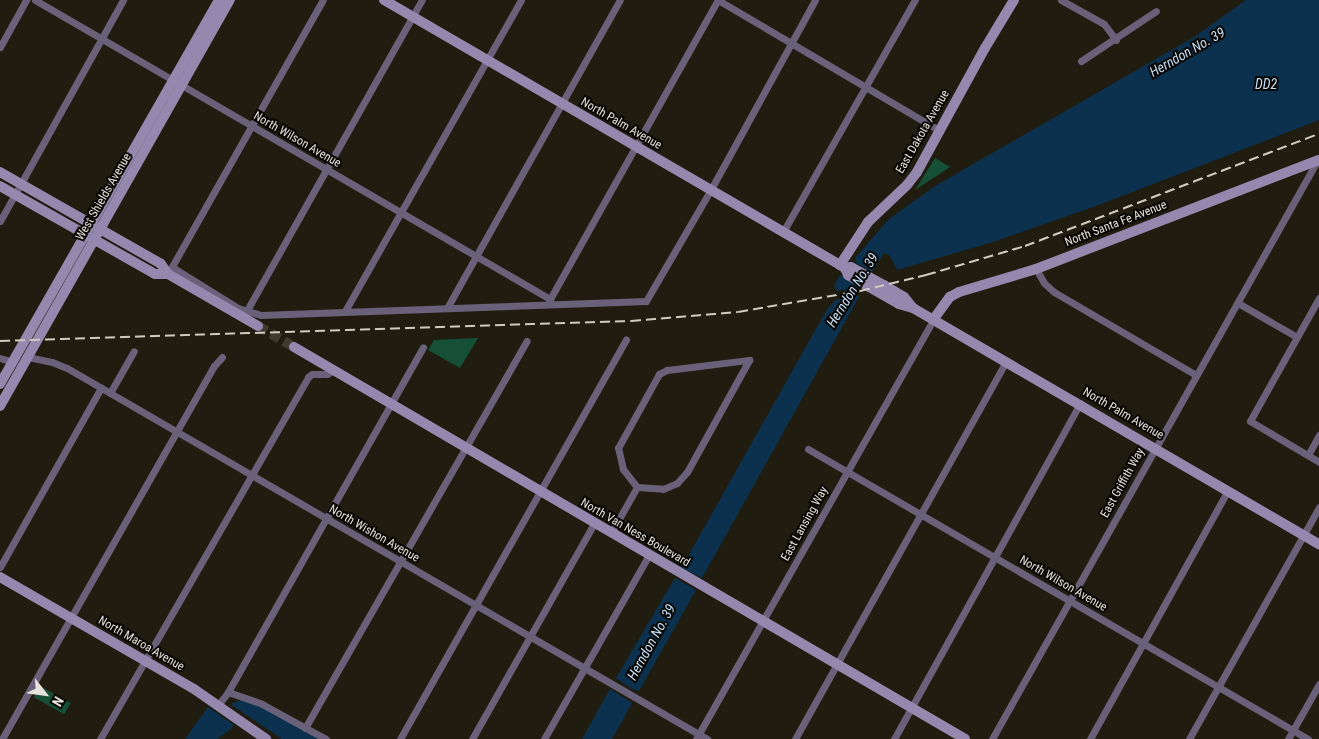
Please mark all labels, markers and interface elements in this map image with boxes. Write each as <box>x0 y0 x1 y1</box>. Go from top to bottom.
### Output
water label: Herndon No. 39 <box>1146 24 1228 80</box>
water label: DD2 <box>1255 76 1277 92</box>
street label: East Dakota Avenue <box>893 88 953 176</box>
street label: North Palm Avenue <box>578 95 664 153</box>
street label: North Wilson Avenue <box>251 109 343 171</box>
street label: West Shields Avenue <box>73 151 135 243</box>
street label: North Santa Fe Avenue <box>1063 198 1169 250</box>
water label: Herndon No. 39 <box>823 250 881 330</box>
street label: North Palm Avenue <box>1080 385 1166 443</box>
street label: East Griffith Way <box>1098 446 1148 520</box>
street label: East Lansing Way <box>779 484 831 564</box>
street label: North Van Ness Boulevard <box>578 496 692 570</box>
street label: North Wishon Avenue <box>326 502 422 566</box>
street label: North Wilson Avenue <box>1017 553 1109 615</box>
water label: Herndon No. 39 <box>623 601 679 683</box>
street label: North Maroa Avenue <box>95 614 187 674</box>
north arrow <box>20 669 70 719</box>
text: N <box>49 694 67 709</box>

